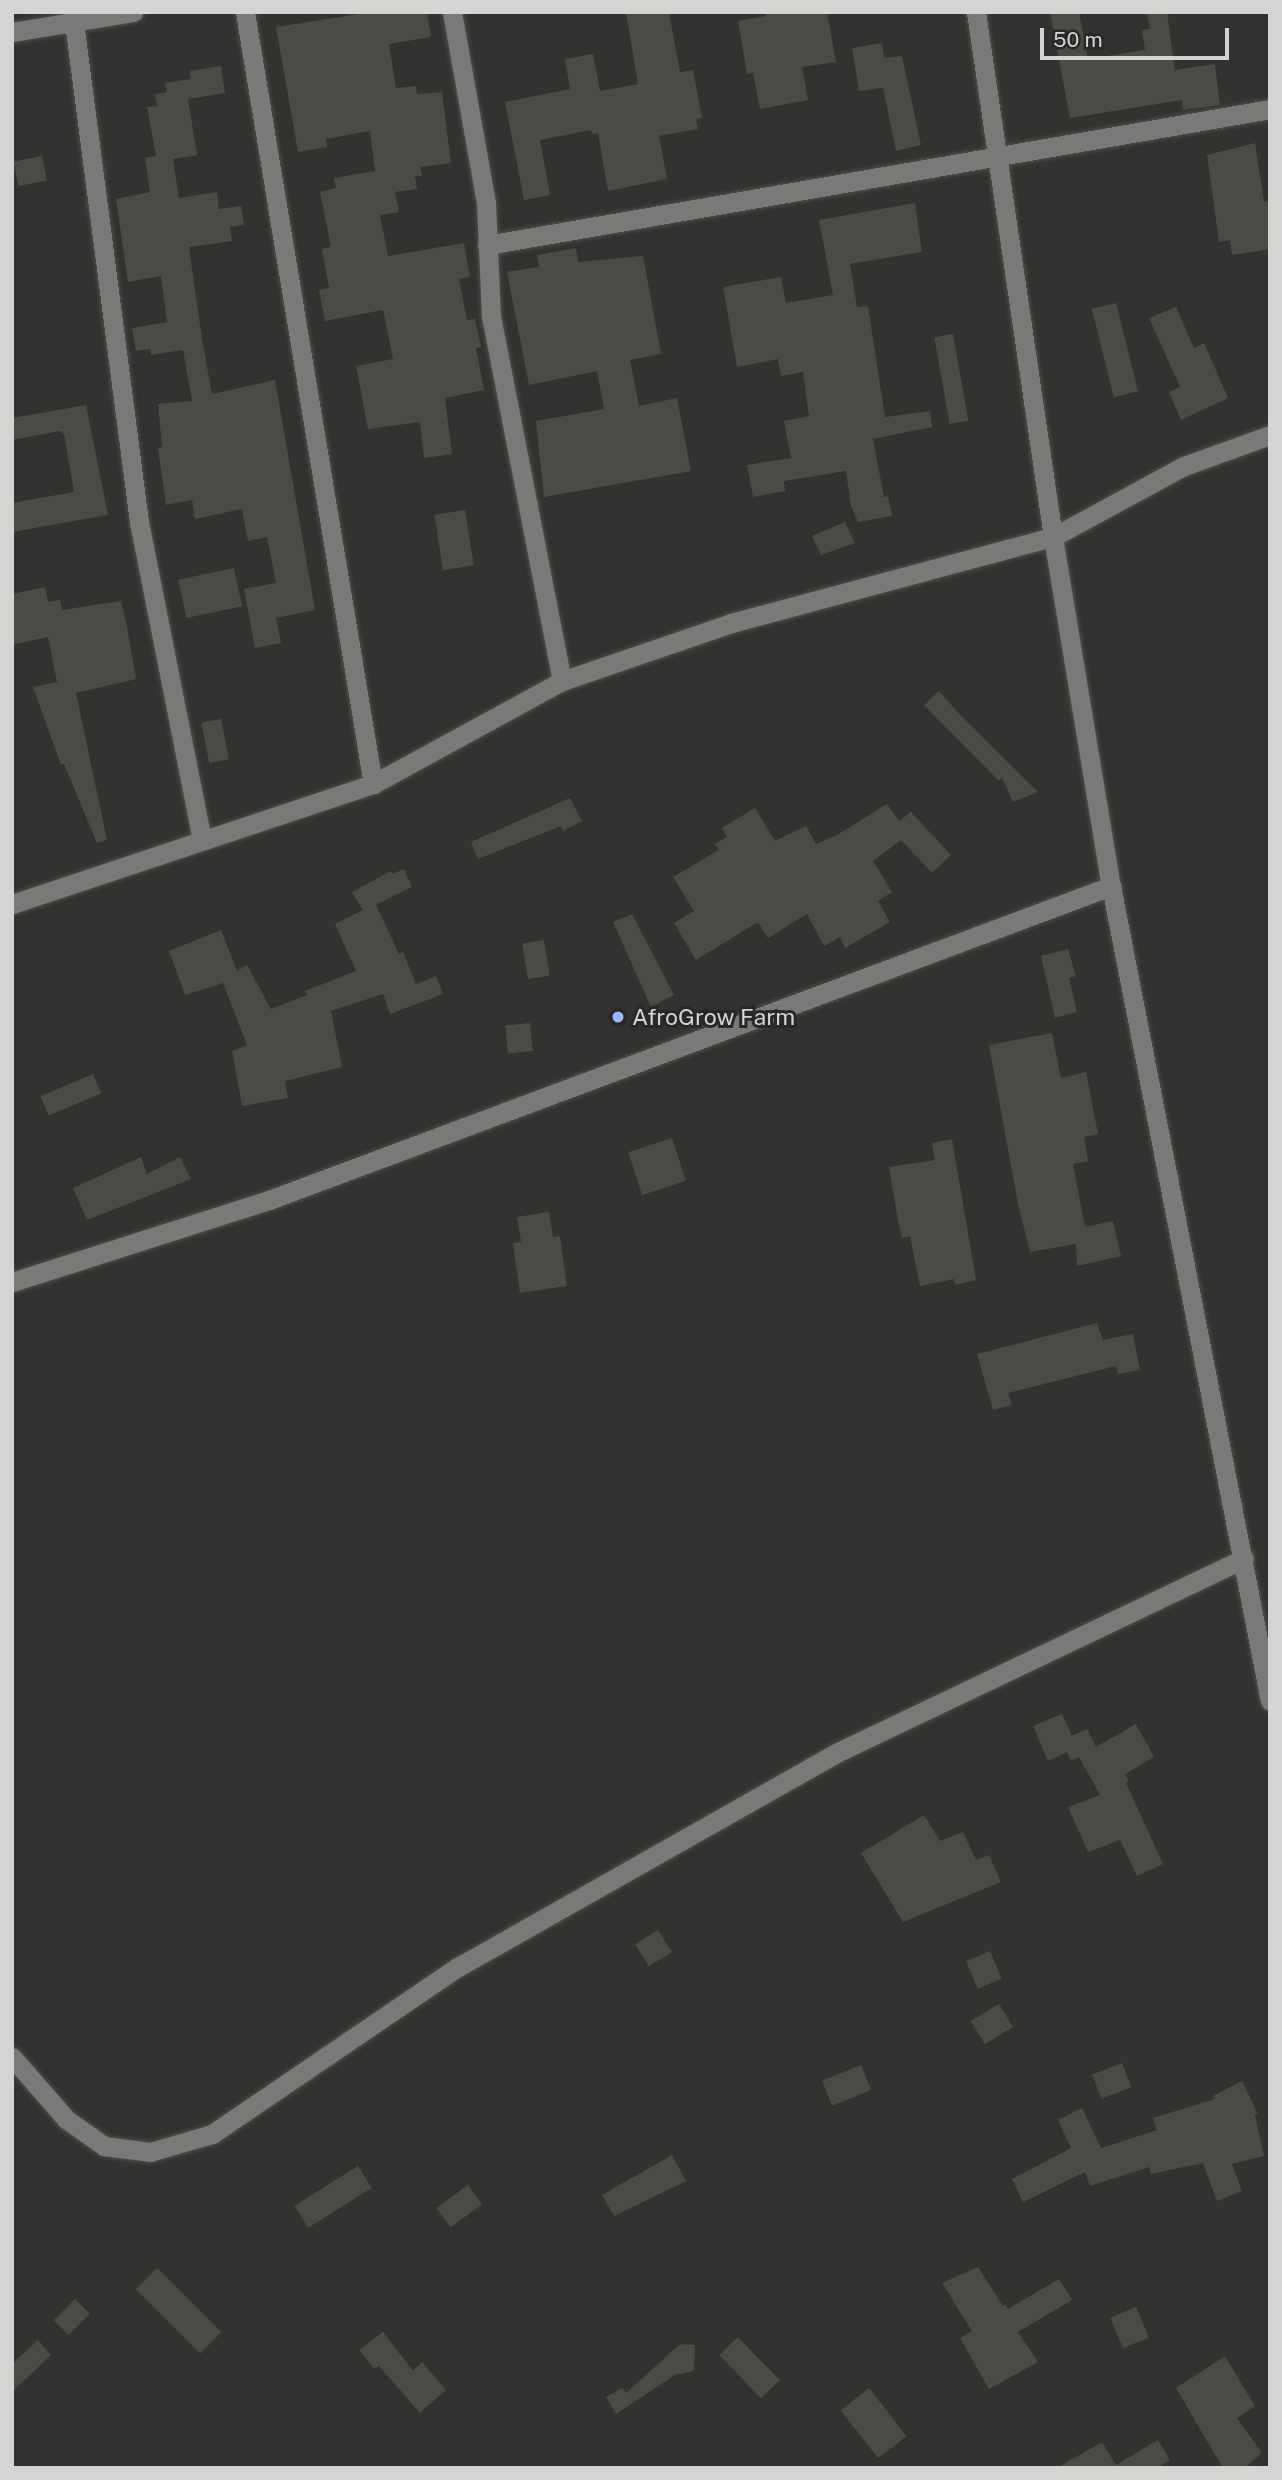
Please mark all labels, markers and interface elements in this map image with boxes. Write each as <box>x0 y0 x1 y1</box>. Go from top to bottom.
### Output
scale bar <box>1044 14 1233 58</box>
text: 50 m <box>1053 27 1103 52</box>
place label: AfroGrow Farm <box>632 1003 795 1031</box>
marker: AfroGrow Farm <box>610 1009 626 1025</box>

